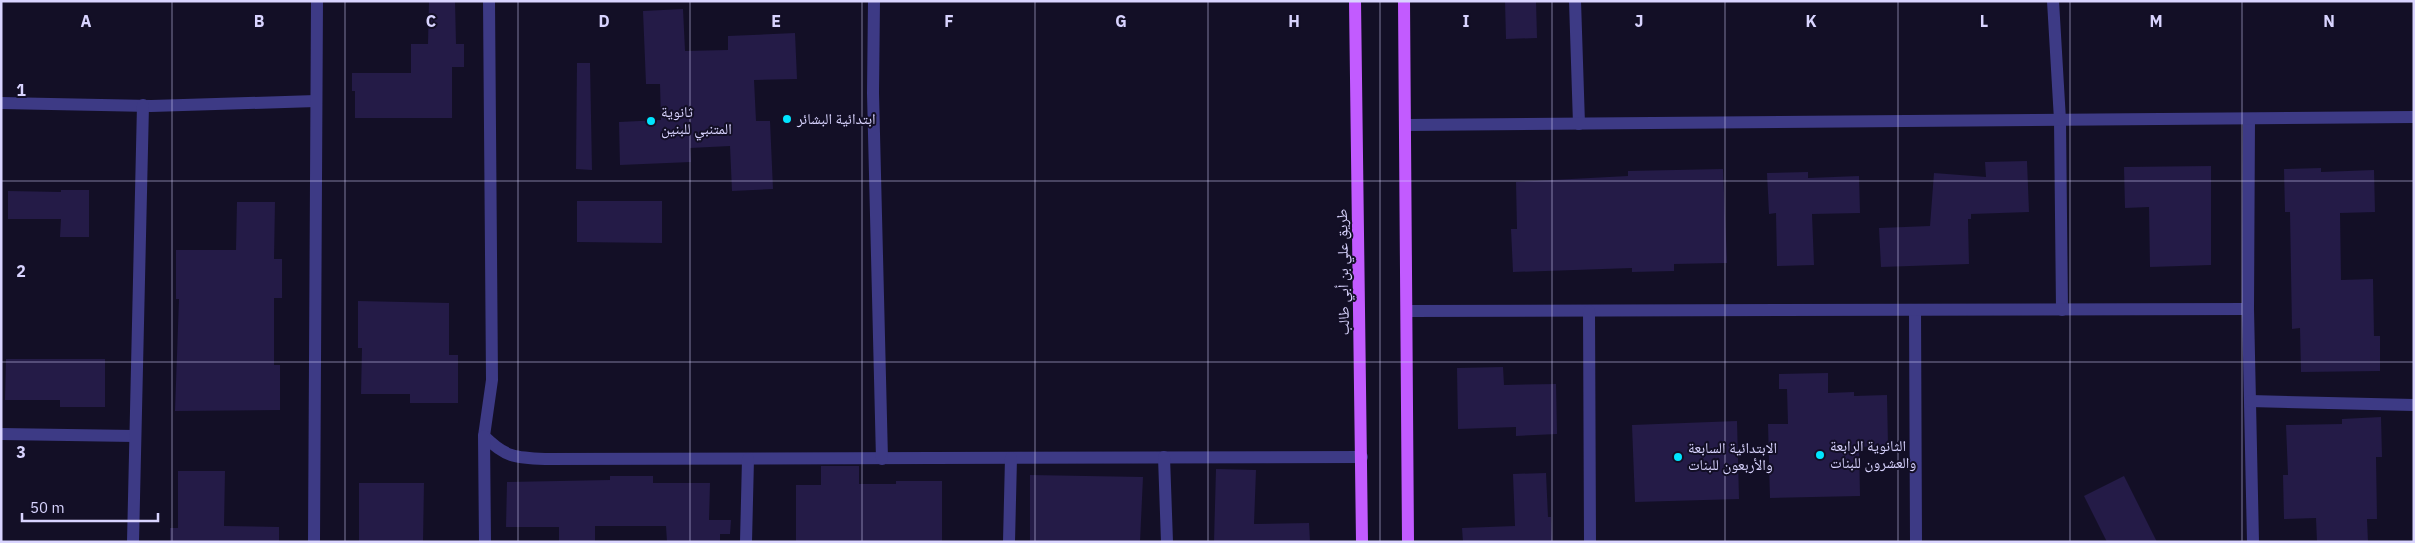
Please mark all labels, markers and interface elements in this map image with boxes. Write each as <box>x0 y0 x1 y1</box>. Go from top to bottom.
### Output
text: A <box>81 11 92 31</box>
text: B <box>254 11 265 31</box>
text: C <box>426 11 436 31</box>
text: D <box>598 11 610 31</box>
text: E <box>771 11 781 31</box>
text: F <box>944 11 954 31</box>
text: G <box>1115 11 1127 31</box>
text: H <box>1288 11 1300 31</box>
text: I <box>1463 11 1470 31</box>
text: J <box>1635 11 1643 31</box>
text: K <box>1805 11 1817 31</box>
text: L <box>1980 11 1988 31</box>
text: M <box>2149 11 2163 31</box>
text: N <box>2323 11 2335 31</box>
text: 1 <box>16 80 26 100</box>
place label: ثانوية المتنبي للبنين <box>661 102 732 141</box>
place label: ابتدائية البشائر <box>796 109 876 128</box>
marker: ابتدائية البشائر <box>781 113 793 125</box>
marker: ثانوية المتنبي للبنين <box>645 115 657 127</box>
street label: طريق علي بن أبي طالب <box>1332 208 1356 335</box>
text: 2 <box>16 261 26 281</box>
place label: الثانوية الرابعة والعشرون للبنات <box>1830 436 1916 473</box>
place label: الابتدائية السابعة والأربعون للبنات <box>1688 438 1777 475</box>
text: 3 <box>16 442 26 462</box>
marker: الثانوية الرابعة والعشرون للبنات <box>1814 449 1826 461</box>
marker: الابتدائية السابعة والأربعون للبنات <box>1672 451 1684 463</box>
scale bar <box>22 490 159 522</box>
text: 50 m <box>30 498 65 517</box>

